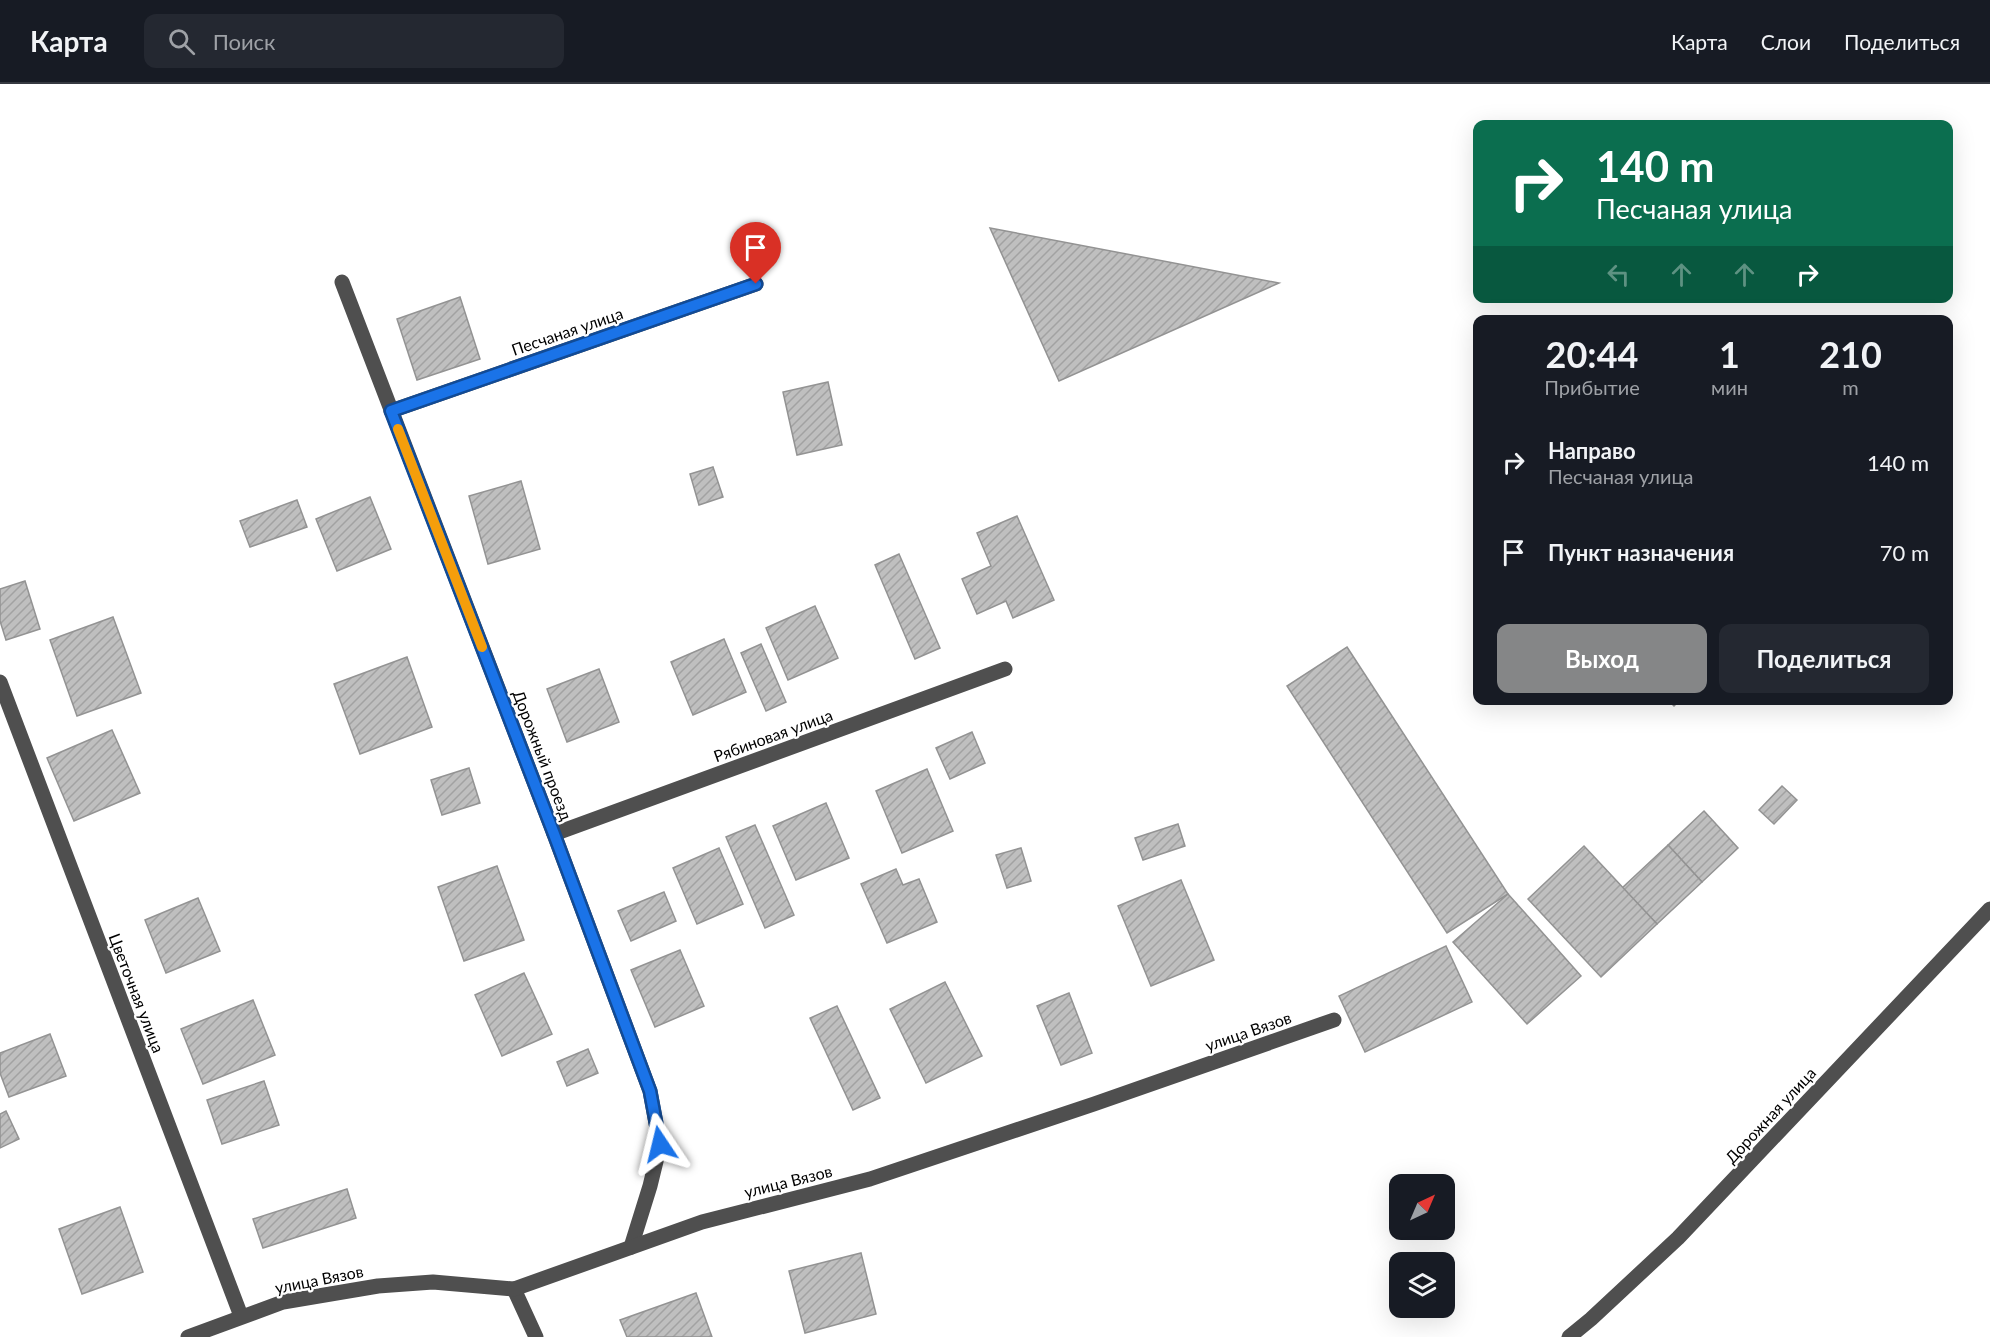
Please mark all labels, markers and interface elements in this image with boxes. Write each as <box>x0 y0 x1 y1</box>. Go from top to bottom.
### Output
search box <box>144 14 564 68</box>
text: Карта <box>30 24 108 58</box>
icon: search <box>165 25 198 58</box>
text: Поиск <box>213 28 276 55</box>
text: Карта <box>1671 29 1728 54</box>
text: Слои <box>1761 29 1811 54</box>
text: Поделиться <box>1844 29 1960 54</box>
text: 140 m <box>1596 141 1714 191</box>
icon: right <box>1497 144 1575 222</box>
text: Песчаная улица <box>1596 192 1793 225</box>
pin <box>730 222 781 284</box>
icon: arrive <box>739 231 772 264</box>
icon: left <box>1602 258 1635 291</box>
icon: ahead <box>1665 258 1698 291</box>
icon: ahead <box>1728 258 1761 291</box>
icon: right <box>1791 258 1824 291</box>
street label: Песчаная улица <box>509 303 625 359</box>
text: 20:44 <box>1546 332 1638 376</box>
text: 1 <box>1719 332 1740 376</box>
text: 210 <box>1819 332 1882 376</box>
text: Прибытие <box>1544 375 1640 399</box>
text: мин <box>1711 375 1748 399</box>
text: m <box>1842 375 1859 399</box>
text: Направо <box>1548 437 1636 464</box>
icon: right <box>1497 446 1530 479</box>
text: 140 m <box>1867 449 1929 476</box>
text: Песчаная улица <box>1548 464 1694 488</box>
icon: arrive <box>1497 536 1530 569</box>
text: Пункт назначения <box>1548 539 1734 566</box>
text: 70 m <box>1880 539 1929 566</box>
button: Выход <box>1497 624 1707 693</box>
button: Поделиться <box>1719 624 1929 693</box>
street label: Дорожный проезд <box>509 687 577 823</box>
street label: Рябиновая улица <box>711 705 835 765</box>
street label: Цветочная улица <box>105 931 169 1055</box>
street label: улица Вязов <box>1202 1007 1294 1055</box>
street label: Дорожная улица <box>1721 1063 1819 1167</box>
position arrow <box>628 1112 692 1176</box>
street label: улица Вязов <box>742 1161 834 1201</box>
north arrow <box>1389 1174 1455 1240</box>
map controls <box>1389 1174 1455 1318</box>
button: layers <box>1389 1252 1455 1318</box>
street label: улица Вязов <box>273 1261 365 1297</box>

